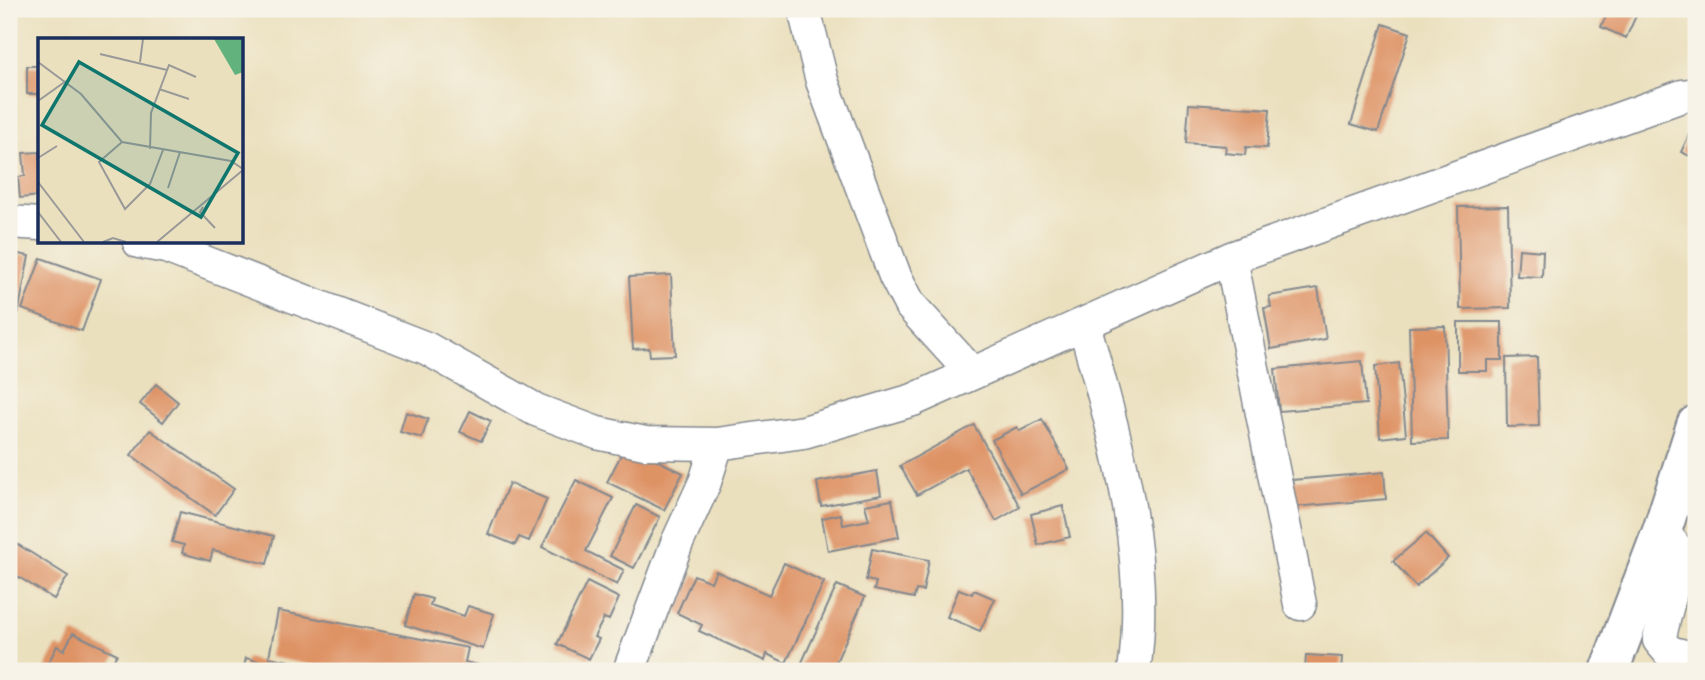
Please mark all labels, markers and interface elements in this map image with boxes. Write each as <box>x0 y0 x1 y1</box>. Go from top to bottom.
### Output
inset map <box>38 38 243 243</box>

